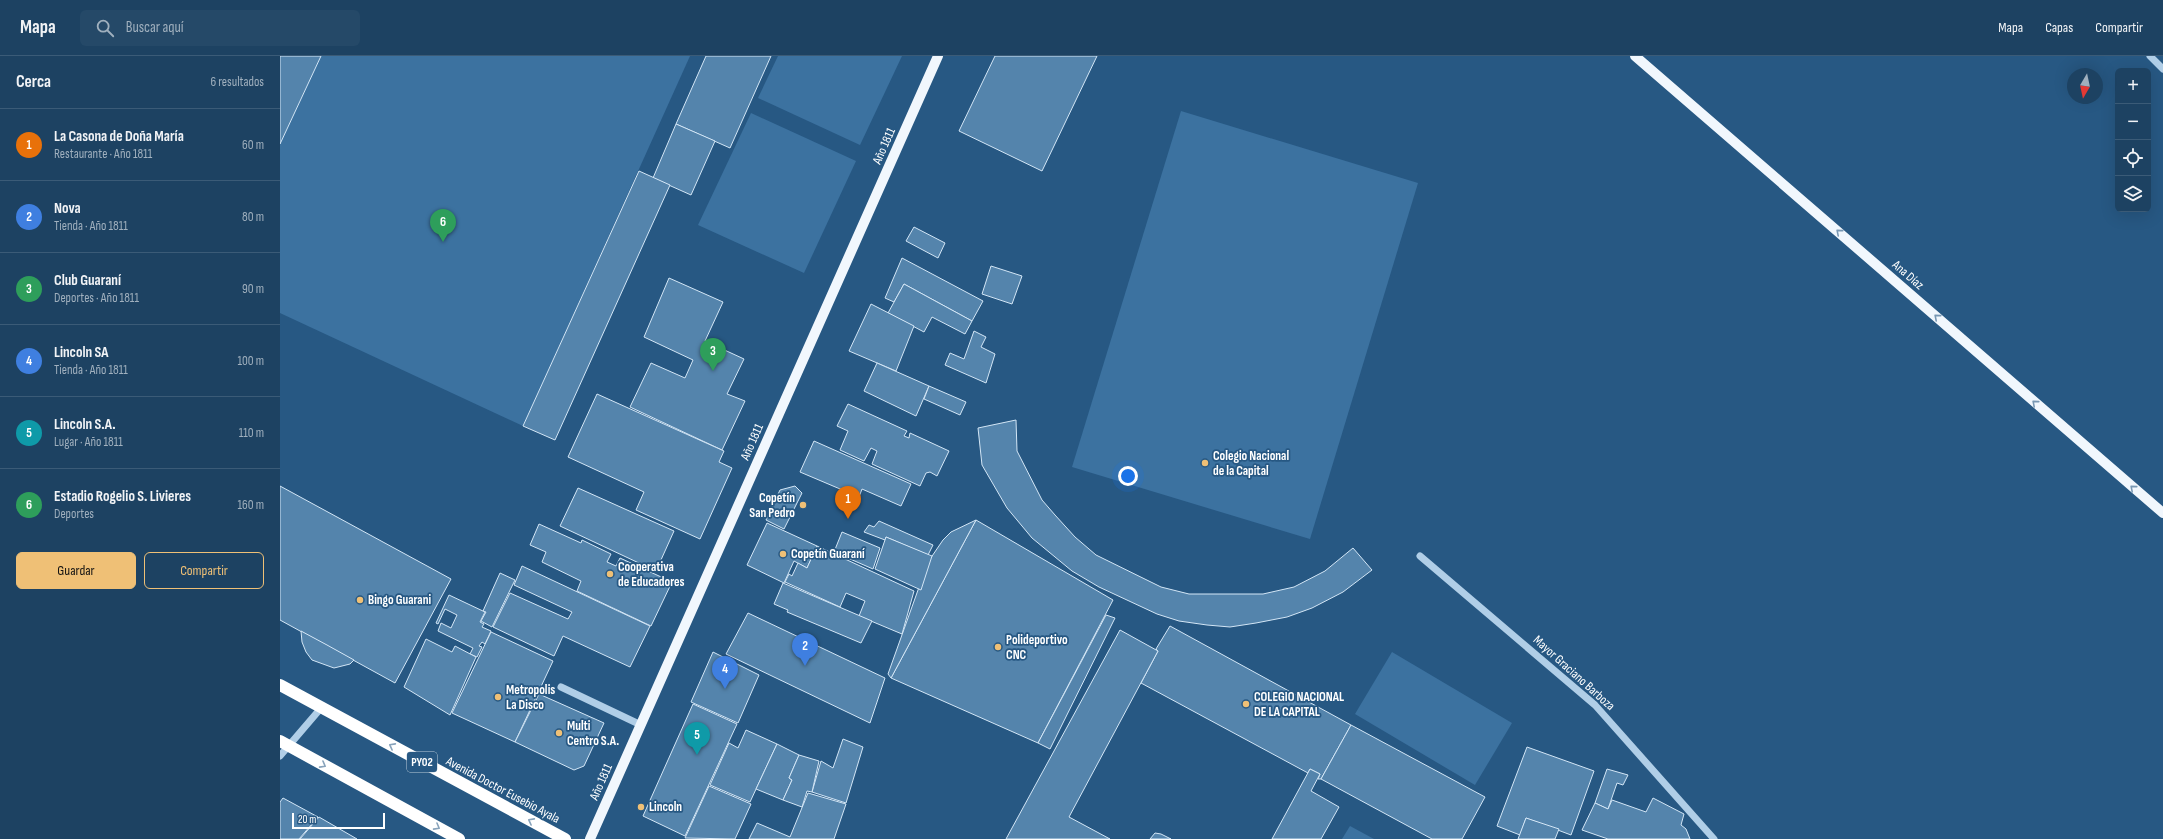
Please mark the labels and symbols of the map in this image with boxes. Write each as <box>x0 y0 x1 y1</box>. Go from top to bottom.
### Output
north arrow <box>2067 68 2103 104</box>
street label: Año 1811 <box>869 125 899 168</box>
pin: 6 <box>430 209 456 242</box>
one-way arrow <box>1836 230 1843 237</box>
street label: Ana Díaz <box>1888 256 1927 293</box>
one-way arrow <box>1934 315 1942 322</box>
pin: 3 <box>700 338 726 371</box>
one-way arrow <box>2032 400 2040 407</box>
street label: Año 1811 <box>737 421 767 464</box>
place label: Colegio Nacional de la Capital <box>1213 448 1289 479</box>
marker: Colegio Nacional de la Capital <box>1200 458 1210 468</box>
your location <box>1118 466 1138 486</box>
one-way arrow <box>2131 485 2138 492</box>
pin: 1 <box>835 486 861 519</box>
place label: Copetín San Pedro <box>749 490 795 521</box>
marker: Copetín San Pedro <box>798 500 808 510</box>
place label: Copetín Guaraní <box>791 546 865 562</box>
marker: Copetín Guaraní <box>778 549 788 559</box>
place label: Cooperativa de Educadores <box>618 559 685 590</box>
marker: Cooperativa de Educadores <box>605 569 615 579</box>
place label: Bingo Guarani <box>368 592 431 608</box>
marker: Bingo Guarani <box>355 595 365 605</box>
place label: Polideportivo CNC <box>1006 632 1068 663</box>
street label: Mayor Graciano Barboza <box>1530 632 1618 714</box>
pin: 2 <box>792 633 818 666</box>
marker: Polideportivo CNC <box>993 642 1003 652</box>
pin: 4 <box>712 656 738 689</box>
place label: Metropolis La Disco <box>506 682 555 713</box>
place label: COLEGIO NACIONAL DE LA CAPITAL <box>1254 689 1344 720</box>
marker: Metropolis La Disco <box>493 692 503 702</box>
marker: COLEGIO NACIONAL DE LA CAPITAL <box>1241 699 1251 709</box>
place label: Multi Centro S.A. <box>567 718 619 749</box>
pin: 5 <box>684 722 710 755</box>
marker: Multi Centro S.A. <box>554 728 564 738</box>
one-way arrow <box>388 743 396 750</box>
road number: PY02 <box>407 752 437 772</box>
street label: Avenida Doctor Eusebio Ayala <box>442 753 563 827</box>
one-way arrow <box>319 760 326 767</box>
street label: Año 1811 <box>586 761 616 804</box>
place label: Lincoln <box>649 799 682 815</box>
marker: Lincoln <box>636 802 646 812</box>
scale bar <box>292 811 385 830</box>
one-way arrow <box>528 818 535 825</box>
one-way arrow <box>433 822 440 829</box>

